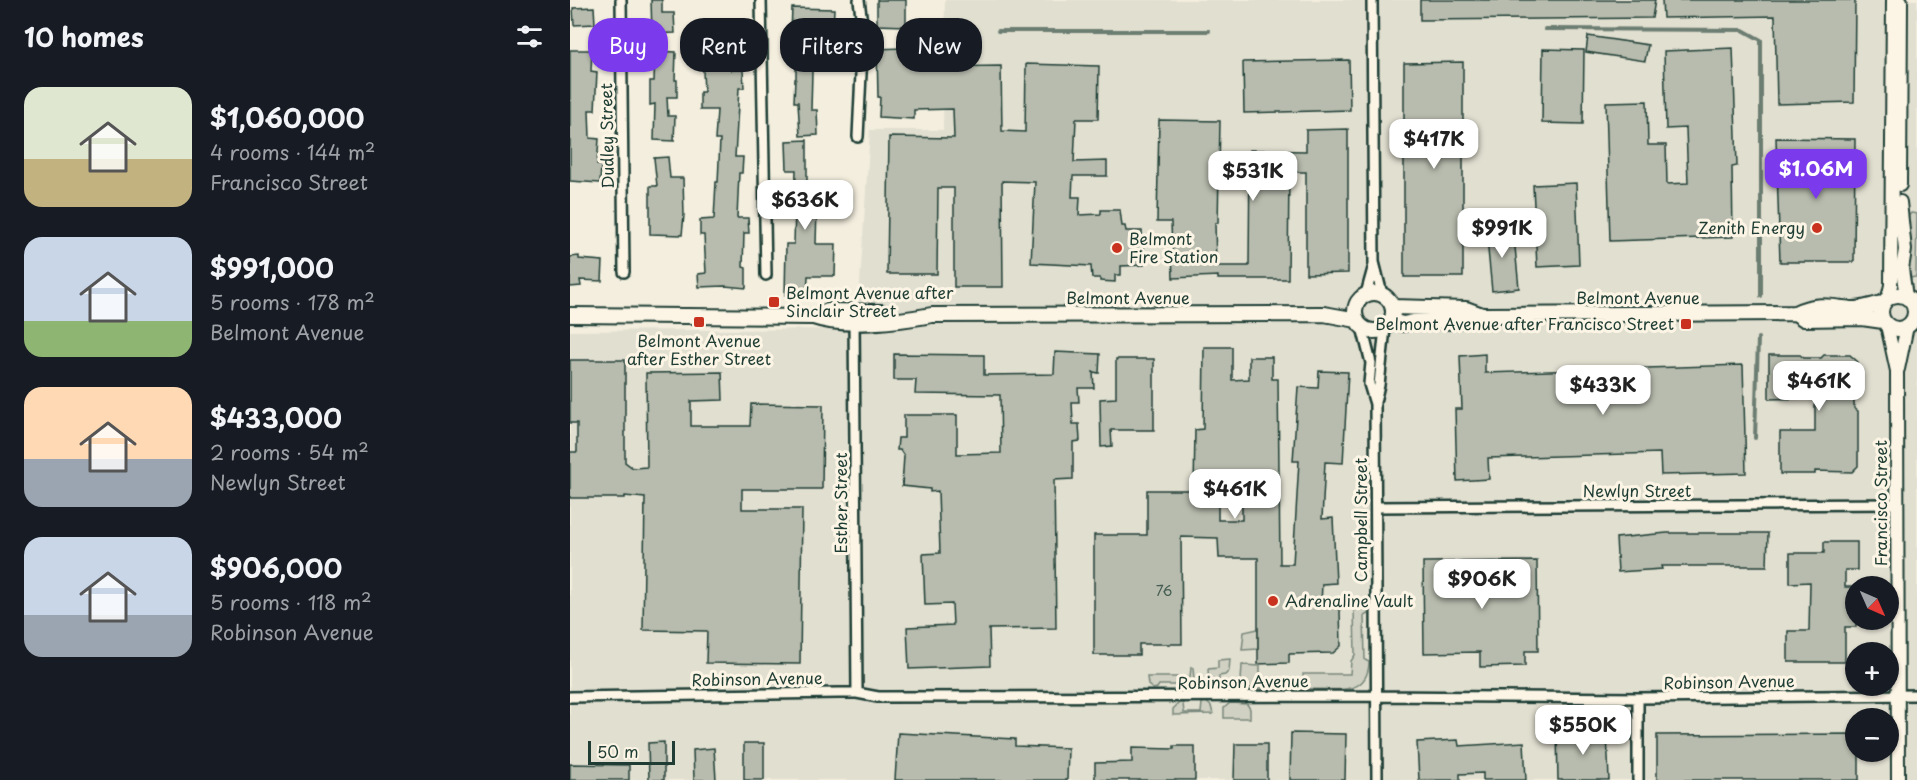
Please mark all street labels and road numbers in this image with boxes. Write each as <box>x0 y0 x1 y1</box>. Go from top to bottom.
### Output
street label: Dudley Street <box>593 82 619 189</box>
street label: Belmont Avenue <box>1066 285 1190 309</box>
street label: Belmont Avenue <box>1576 285 1700 309</box>
street label: Francisco Street <box>1868 439 1892 566</box>
street label: Esther Street <box>828 453 852 553</box>
street label: Campbell Street <box>1348 457 1372 582</box>
street label: Newlyn Street <box>1583 478 1692 502</box>
street label: Robinson Avenue <box>691 665 823 691</box>
street label: Robinson Avenue <box>1177 668 1309 694</box>
street label: Robinson Avenue <box>1663 668 1795 694</box>

